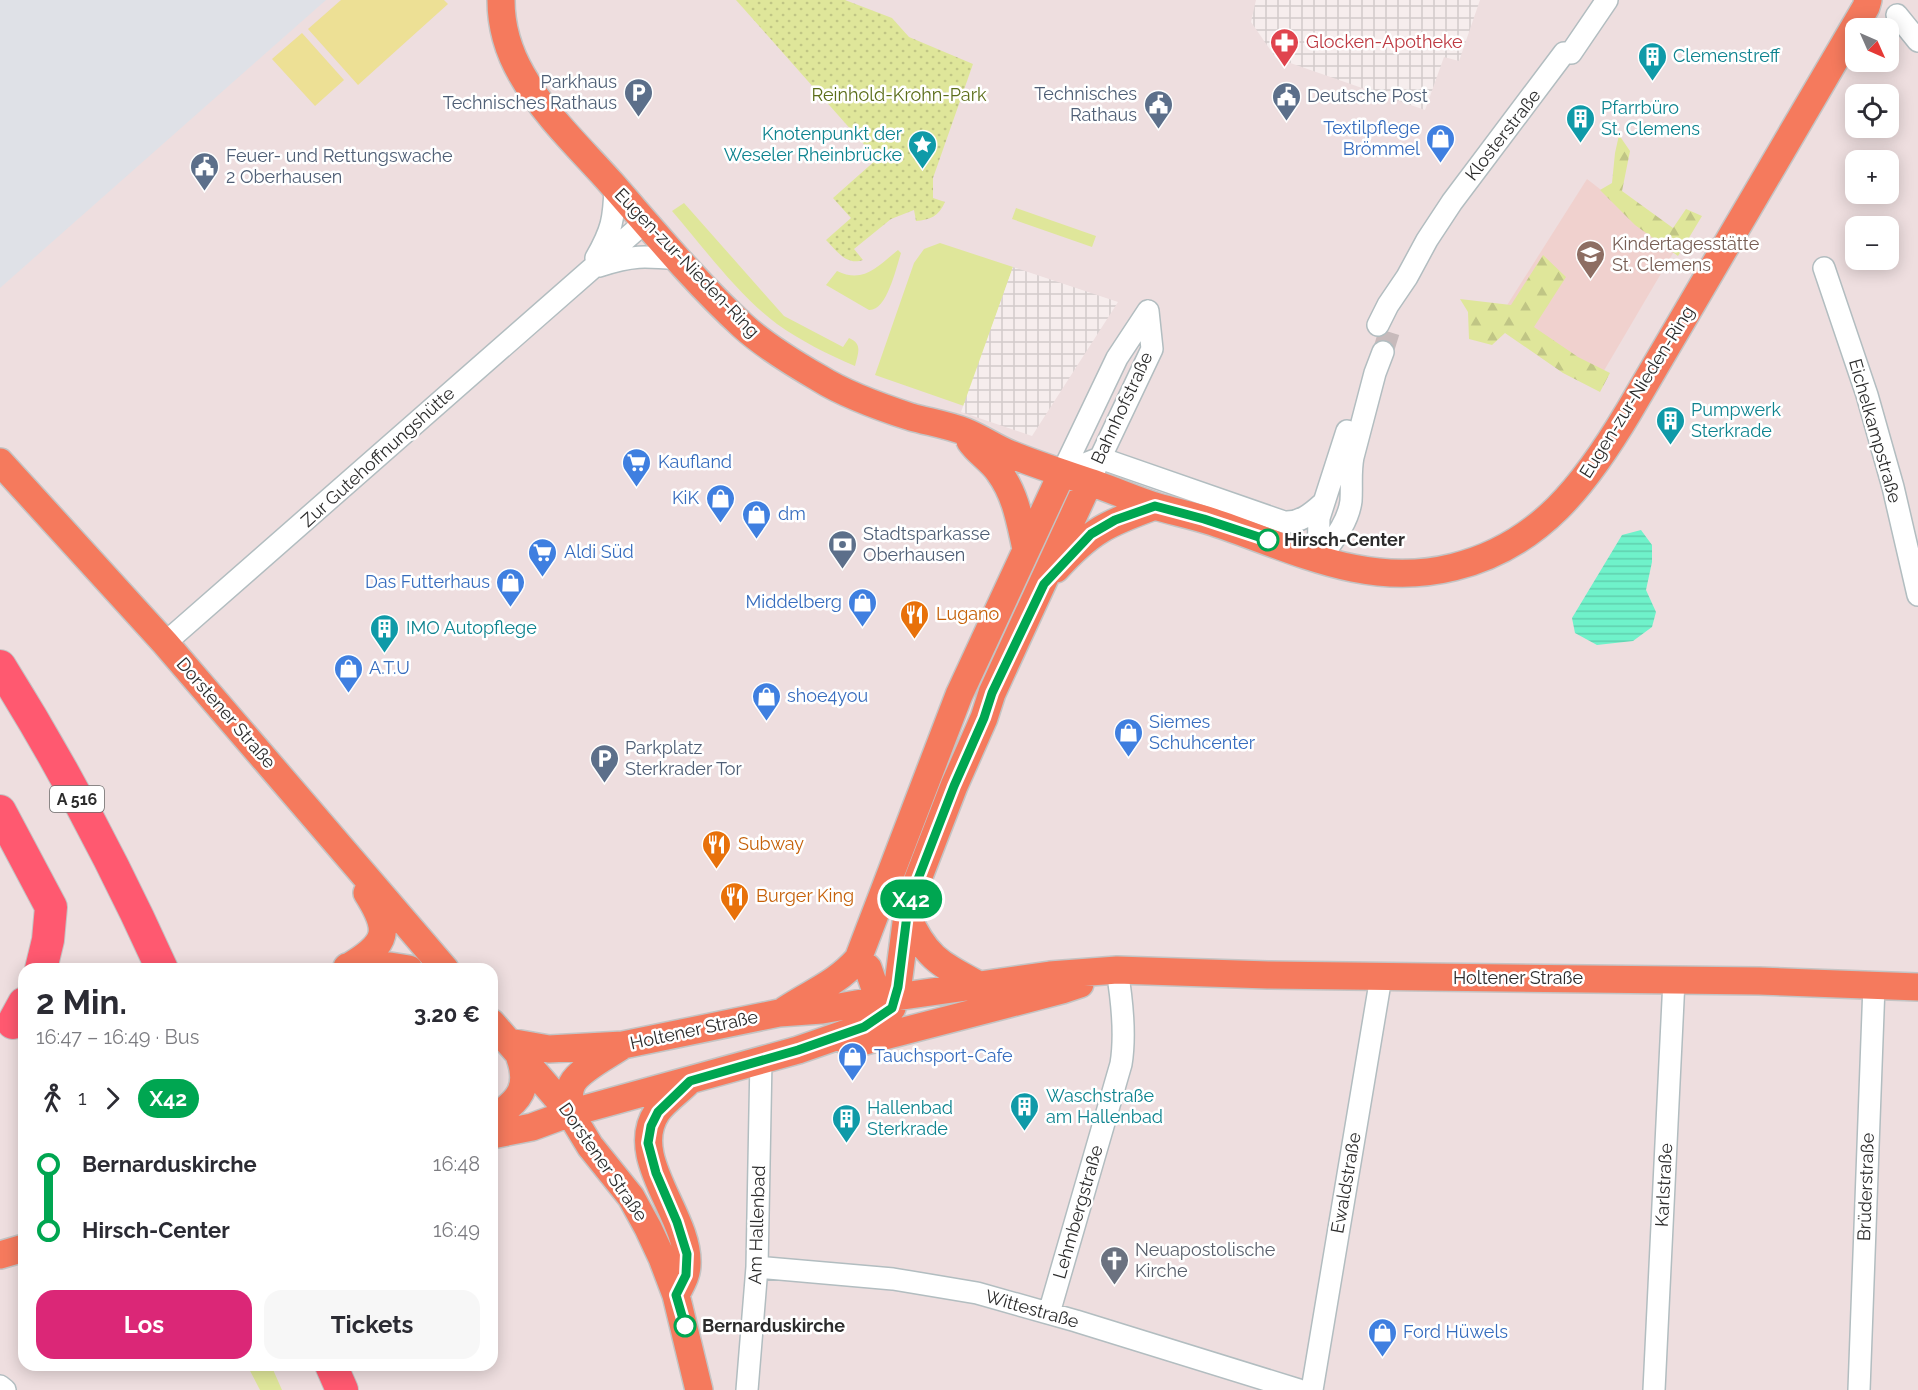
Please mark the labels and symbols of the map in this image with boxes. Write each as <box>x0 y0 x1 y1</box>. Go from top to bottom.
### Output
north arrow <box>1845 18 1899 72</box>
pharmacy icon: Glocken-Apotheke <box>1269 26 1301 68</box>
place label: Glocken-Apotheke <box>1306 31 1463 52</box>
building icon: Clemenstreff <box>1636 40 1668 82</box>
place label: Clemenstreff <box>1673 45 1781 66</box>
place label: Parkhaus Technisches Rathaus <box>443 71 617 113</box>
parking icon: Parkhaus Technisches Rathaus <box>622 76 654 118</box>
public building icon: Deutsche Post <box>1270 80 1302 122</box>
place label: Technisches Rathaus <box>1034 83 1137 125</box>
park label: Reinhold-Krohn-Park <box>812 84 987 105</box>
place label: Deutsche Post <box>1307 85 1428 106</box>
street label: Klosterstraße <box>1460 85 1545 184</box>
public building icon: Technisches Rathaus <box>1142 88 1174 130</box>
place label: Pfarrbüro St. Clemens <box>1601 97 1700 139</box>
building icon: Pfarrbüro St. Clemens <box>1564 102 1596 144</box>
place label: Textilpflege Brömmel <box>1323 117 1420 159</box>
shop icon: Textilpflege Brömmel <box>1425 122 1457 164</box>
place label: Knotenpunkt der Weseler Rheinbrücke <box>724 123 903 165</box>
place icon: Knotenpunkt der Weseler Rheinbrücke <box>907 128 939 170</box>
place label: Feuer- und Rettungswache 2 Oberhausen <box>226 145 453 187</box>
public building icon: Feuer- und Rettungswache 2 Oberhausen <box>189 150 221 192</box>
street label: Eugen-zur-Nieden-Ring <box>611 184 764 342</box>
place label: Kindertagesstätte St. Clemens <box>1612 233 1760 275</box>
school or university icon: Kindertagesstätte St. Clemens <box>1575 238 1607 280</box>
street label: Eugen-zur-Nieden-Ring <box>1575 302 1698 482</box>
street label: Bahnhofstraße <box>1086 348 1157 467</box>
street label: Eichelkampstraße <box>1845 356 1906 506</box>
street label: Zur Gutehoffnungshütte <box>297 382 459 531</box>
place label: Pumpwerk Sterkrade <box>1691 399 1781 441</box>
building icon: Pumpwerk Sterkrade <box>1654 404 1686 446</box>
supermarket icon: Kaufland <box>621 446 653 488</box>
place label: Kaufland <box>658 451 732 472</box>
shop icon: KiK <box>704 482 736 524</box>
place label: KiK <box>672 487 699 508</box>
shop icon: dm <box>741 498 773 540</box>
place label: dm <box>778 503 806 524</box>
place label: Stadtsparkasse Oberhausen <box>863 523 990 565</box>
bank icon: Stadtsparkasse Oberhausen <box>826 528 858 570</box>
marker: Hirsch-Center <box>1257 529 1279 551</box>
place label: Hirsch-Center <box>1284 529 1405 550</box>
supermarket icon: Aldi Süd <box>527 536 559 578</box>
place label: Aldi Süd <box>564 541 634 562</box>
shop icon: Das Futterhaus <box>495 566 527 608</box>
place label: Das Futterhaus <box>365 571 490 592</box>
shop icon: Middelberg <box>847 586 879 628</box>
place label: Middelberg <box>746 591 842 612</box>
restaurant icon: Lugano <box>899 598 931 640</box>
place label: Lugano <box>936 603 1000 624</box>
building icon: IMO Autopflege <box>369 612 401 654</box>
place label: IMO Autopflege <box>406 617 537 638</box>
shop icon: A.T.U <box>332 652 364 694</box>
street label: Dorstener Straße <box>173 653 280 773</box>
place label: A.T.U <box>369 657 410 678</box>
shop icon: shoe4you <box>750 680 782 722</box>
place label: shoe4you <box>787 685 868 706</box>
place label: Siemes Schuhcenter <box>1149 711 1256 753</box>
shop icon: Siemes Schuhcenter <box>1112 716 1144 758</box>
place label: Parkplatz Sterkrader Tor <box>625 737 743 779</box>
parking icon: Parkplatz Sterkrader Tor <box>588 742 620 784</box>
road number: A 516 <box>50 786 104 812</box>
restaurant icon: Subway <box>701 828 733 870</box>
place label: Subway <box>738 833 804 854</box>
restaurant icon: Burger King <box>719 880 751 922</box>
line badge: X42 <box>876 880 946 918</box>
place label: Burger King <box>756 885 854 906</box>
street label: Holtener Straße <box>1453 967 1583 988</box>
street label: Holtener Straße <box>628 1006 760 1053</box>
shop icon: Tauchsport-Cafe <box>837 1040 869 1082</box>
place label: Tauchsport-Cafe <box>874 1045 1013 1066</box>
place label: Waschstraße am Hallenbad <box>1046 1085 1163 1127</box>
building icon: Waschstraße am Hallenbad <box>1009 1090 1041 1132</box>
place label: Hallenbad Sterkrade <box>867 1097 953 1139</box>
street label: Dorstener Straße <box>555 1098 652 1225</box>
building icon: Hallenbad Sterkrade <box>830 1102 862 1144</box>
street label: Ewaldstraße <box>1326 1130 1365 1235</box>
street label: Brüderstraße <box>1853 1132 1878 1242</box>
street label: Lehmbergstraße <box>1048 1142 1107 1281</box>
street label: Karlstraße <box>1651 1142 1676 1227</box>
street label: Am Hallenbad <box>744 1165 769 1285</box>
place label: Neuapostolische Kirche <box>1135 1239 1276 1281</box>
church icon: Neuapostolische Kirche <box>1098 1244 1130 1286</box>
street label: Wittestraße <box>983 1285 1082 1332</box>
marker: Bernarduskirche <box>674 1315 696 1337</box>
place label: Bernarduskirche <box>702 1315 845 1336</box>
shop icon: Ford Hüwels <box>1366 1316 1398 1358</box>
place label: Ford Hüwels <box>1403 1321 1508 1342</box>

